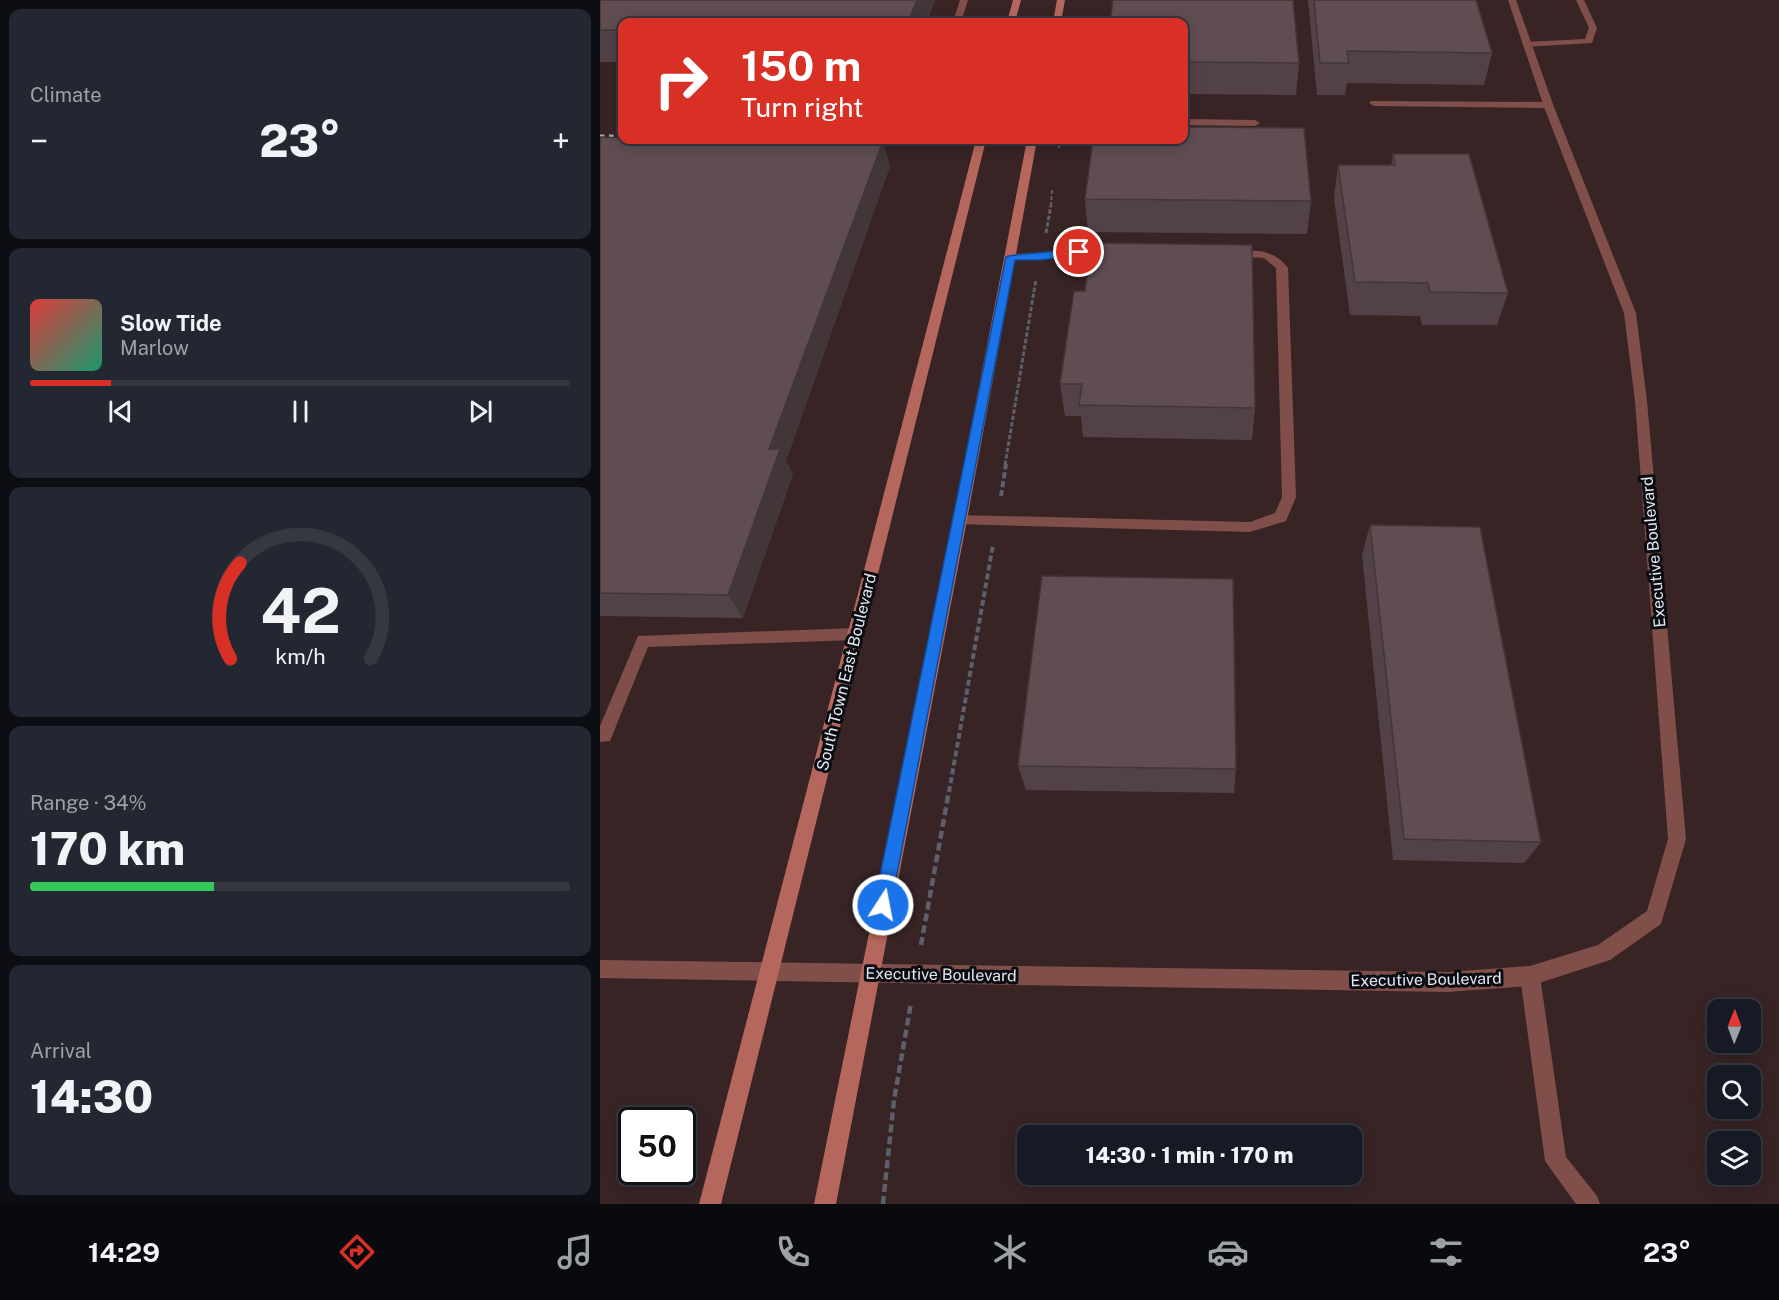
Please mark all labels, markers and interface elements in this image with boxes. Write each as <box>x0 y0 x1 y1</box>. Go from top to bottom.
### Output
text: 150 m <box>741 41 861 90</box>
icon: right <box>642 42 720 120</box>
text: Climate <box>30 83 102 107</box>
text: Turn right <box>741 91 864 123</box>
text: 23° <box>259 114 341 167</box>
text: − <box>30 122 48 160</box>
text: + <box>552 122 570 160</box>
pin <box>1053 226 1104 277</box>
icon: arrive <box>1062 235 1095 268</box>
text: Slow Tide <box>120 310 222 336</box>
text: Marlow <box>120 336 189 360</box>
icon: previous <box>104 395 137 428</box>
icon: pause <box>284 395 317 428</box>
icon: next <box>464 395 497 428</box>
street label: Executive Boulevard <box>1637 476 1670 628</box>
street label: South Town East Boulevard <box>813 571 880 773</box>
text: 42 <box>260 574 340 647</box>
text: km/h <box>275 644 325 669</box>
text: Range · 34% <box>30 791 147 815</box>
text: 170 km <box>30 822 185 875</box>
position arrow <box>851 873 915 937</box>
street label: Executive Boulevard <box>865 964 1017 985</box>
street label: Executive Boulevard <box>1350 969 1502 990</box>
north arrow <box>1707 999 1761 1053</box>
map controls <box>1707 999 1761 1185</box>
text: Arrival <box>30 1039 92 1063</box>
button: search <box>1707 1065 1761 1119</box>
text: 14:30 <box>30 1070 153 1123</box>
speed limit sign: 50 <box>618 1107 696 1185</box>
button: layers <box>1707 1131 1761 1185</box>
text: 14:30 · 1 min · 170 m <box>1086 1142 1293 1168</box>
icon: directions <box>336 1231 378 1273</box>
icon: music <box>554 1231 596 1273</box>
icon: phone <box>772 1231 814 1273</box>
icon: climate <box>989 1231 1031 1273</box>
icon: car <box>1207 1231 1249 1273</box>
icon: filters <box>1425 1231 1467 1273</box>
text: 14:29 <box>88 1236 160 1268</box>
text: 23° <box>1643 1236 1691 1268</box>

